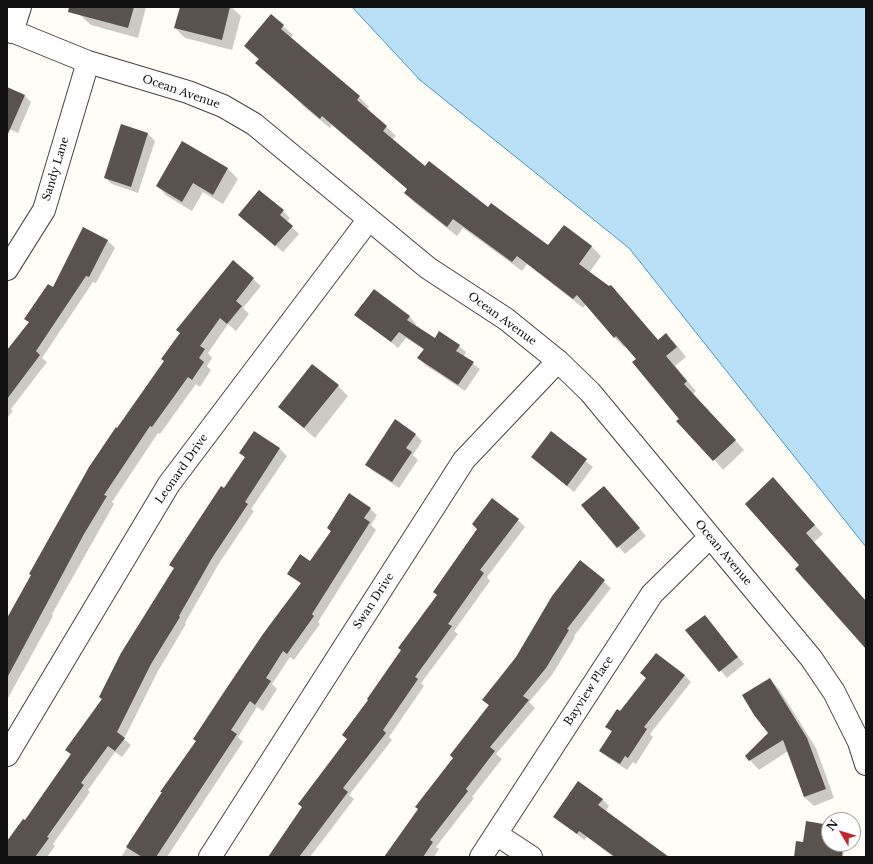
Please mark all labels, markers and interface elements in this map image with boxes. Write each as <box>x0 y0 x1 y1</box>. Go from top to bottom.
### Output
street label: Ocean Avenue <box>140 73 222 111</box>
street label: Sandy Lane <box>40 135 72 203</box>
street label: Ocean Avenue <box>465 290 539 348</box>
street label: Leonard Drive <box>153 431 211 507</box>
street label: Ocean Avenue <box>692 518 754 588</box>
street label: Swan Drive <box>351 570 397 632</box>
street label: Bayview Place <box>562 654 616 728</box>
north arrow <box>821 812 861 852</box>
text: N <box>824 817 841 834</box>

